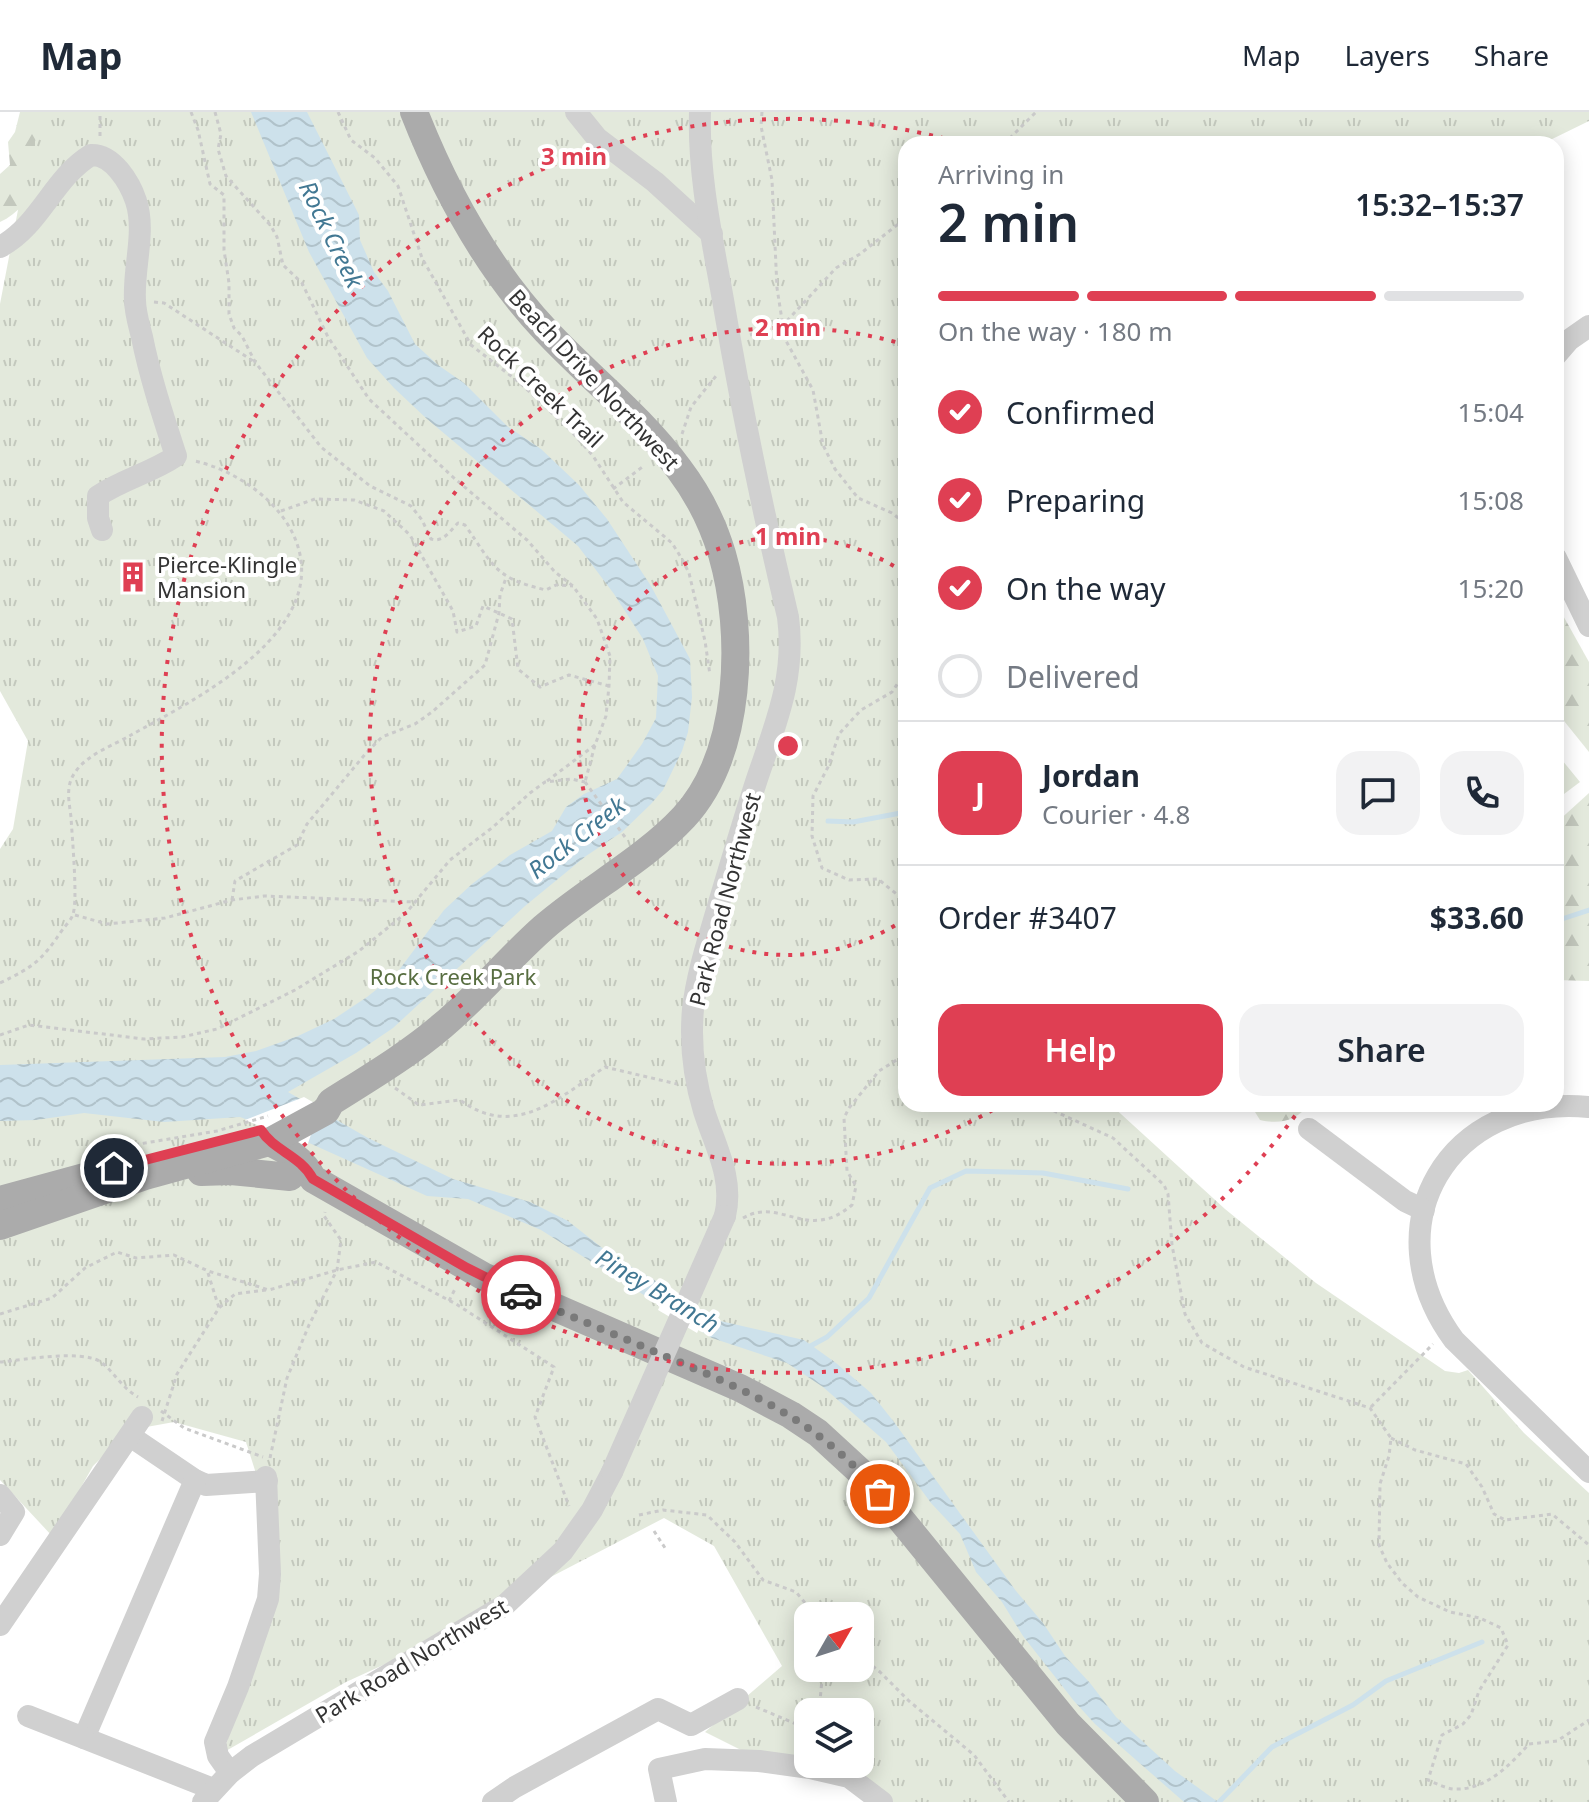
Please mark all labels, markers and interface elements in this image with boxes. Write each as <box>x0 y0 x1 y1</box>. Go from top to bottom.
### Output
text: Map <box>40 29 123 81</box>
text: Map <box>1242 36 1300 74</box>
text: Layers <box>1344 36 1430 74</box>
text: Share <box>1474 36 1549 74</box>
text: 3 min <box>541 139 607 172</box>
text: Arriving in <box>938 156 1064 192</box>
water label: Rock Creek <box>292 175 373 294</box>
text: 15:32–15:37 <box>1355 184 1524 225</box>
text: 2 min <box>938 186 1079 257</box>
street label: Beach Drive Northwest <box>503 282 687 476</box>
text: 2 min <box>755 310 821 343</box>
text: On the way · 180 m <box>938 313 1172 349</box>
street label: Rock Creek Trail <box>472 318 610 454</box>
icon: check <box>938 390 982 434</box>
text: Confirmed <box>1006 392 1156 433</box>
text: 15:04 <box>1458 394 1524 430</box>
icon: check <box>938 478 982 522</box>
text: Preparing <box>1006 480 1145 521</box>
text: 15:08 <box>1458 482 1524 518</box>
text: 1 min <box>755 519 821 552</box>
place label: Pierce-Klingle Mansion <box>157 549 297 604</box>
building icon: Pierce-Klingle Mansion <box>116 560 150 594</box>
icon: check <box>938 566 982 610</box>
text: On the way <box>1006 568 1166 609</box>
text: 15:20 <box>1458 570 1524 606</box>
text: Delivered <box>1006 656 1140 697</box>
centre of rings <box>774 732 802 760</box>
button: chat <box>1336 751 1420 835</box>
button: phone <box>1440 751 1524 835</box>
text: Jordan <box>1042 755 1140 796</box>
text: J <box>975 773 985 814</box>
water label: Rock Creek <box>520 788 632 885</box>
street label: Park Road Northwest <box>681 789 767 1009</box>
text: Courier · 4.8 <box>1042 796 1190 832</box>
text: Order #3407 <box>938 897 1117 938</box>
text: $33.60 <box>1430 897 1524 938</box>
park label: Rock Creek Park <box>370 961 536 991</box>
button: Help <box>938 1004 1223 1096</box>
button: Share <box>1239 1004 1524 1096</box>
pin <box>80 1134 148 1202</box>
icon: home <box>92 1146 136 1190</box>
water label: Piney Branch <box>590 1240 726 1340</box>
courier <box>481 1255 561 1335</box>
icon: car <box>499 1273 543 1317</box>
pin <box>846 1460 914 1528</box>
icon: bag <box>858 1472 902 1516</box>
street label: Park Road Northwest <box>309 1591 513 1729</box>
north arrow <box>794 1602 874 1682</box>
map controls <box>794 1602 874 1778</box>
button: layers <box>794 1698 874 1778</box>

